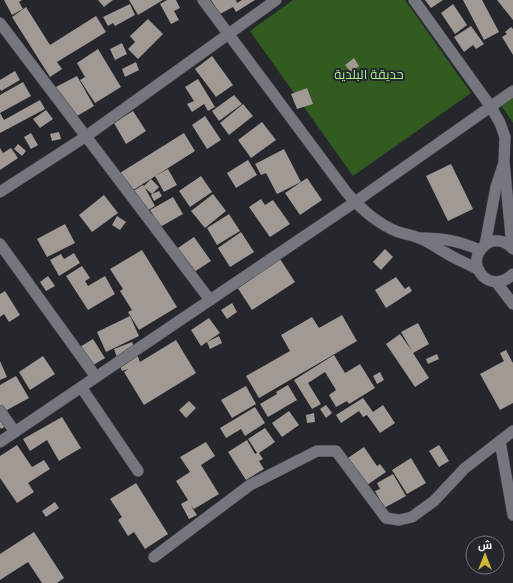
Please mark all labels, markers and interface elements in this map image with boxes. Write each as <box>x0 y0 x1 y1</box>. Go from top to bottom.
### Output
park label: حديقة البلدية <box>334 67 404 82</box>
north arrow <box>465 535 505 575</box>
text: ش <box>478 539 492 552</box>

